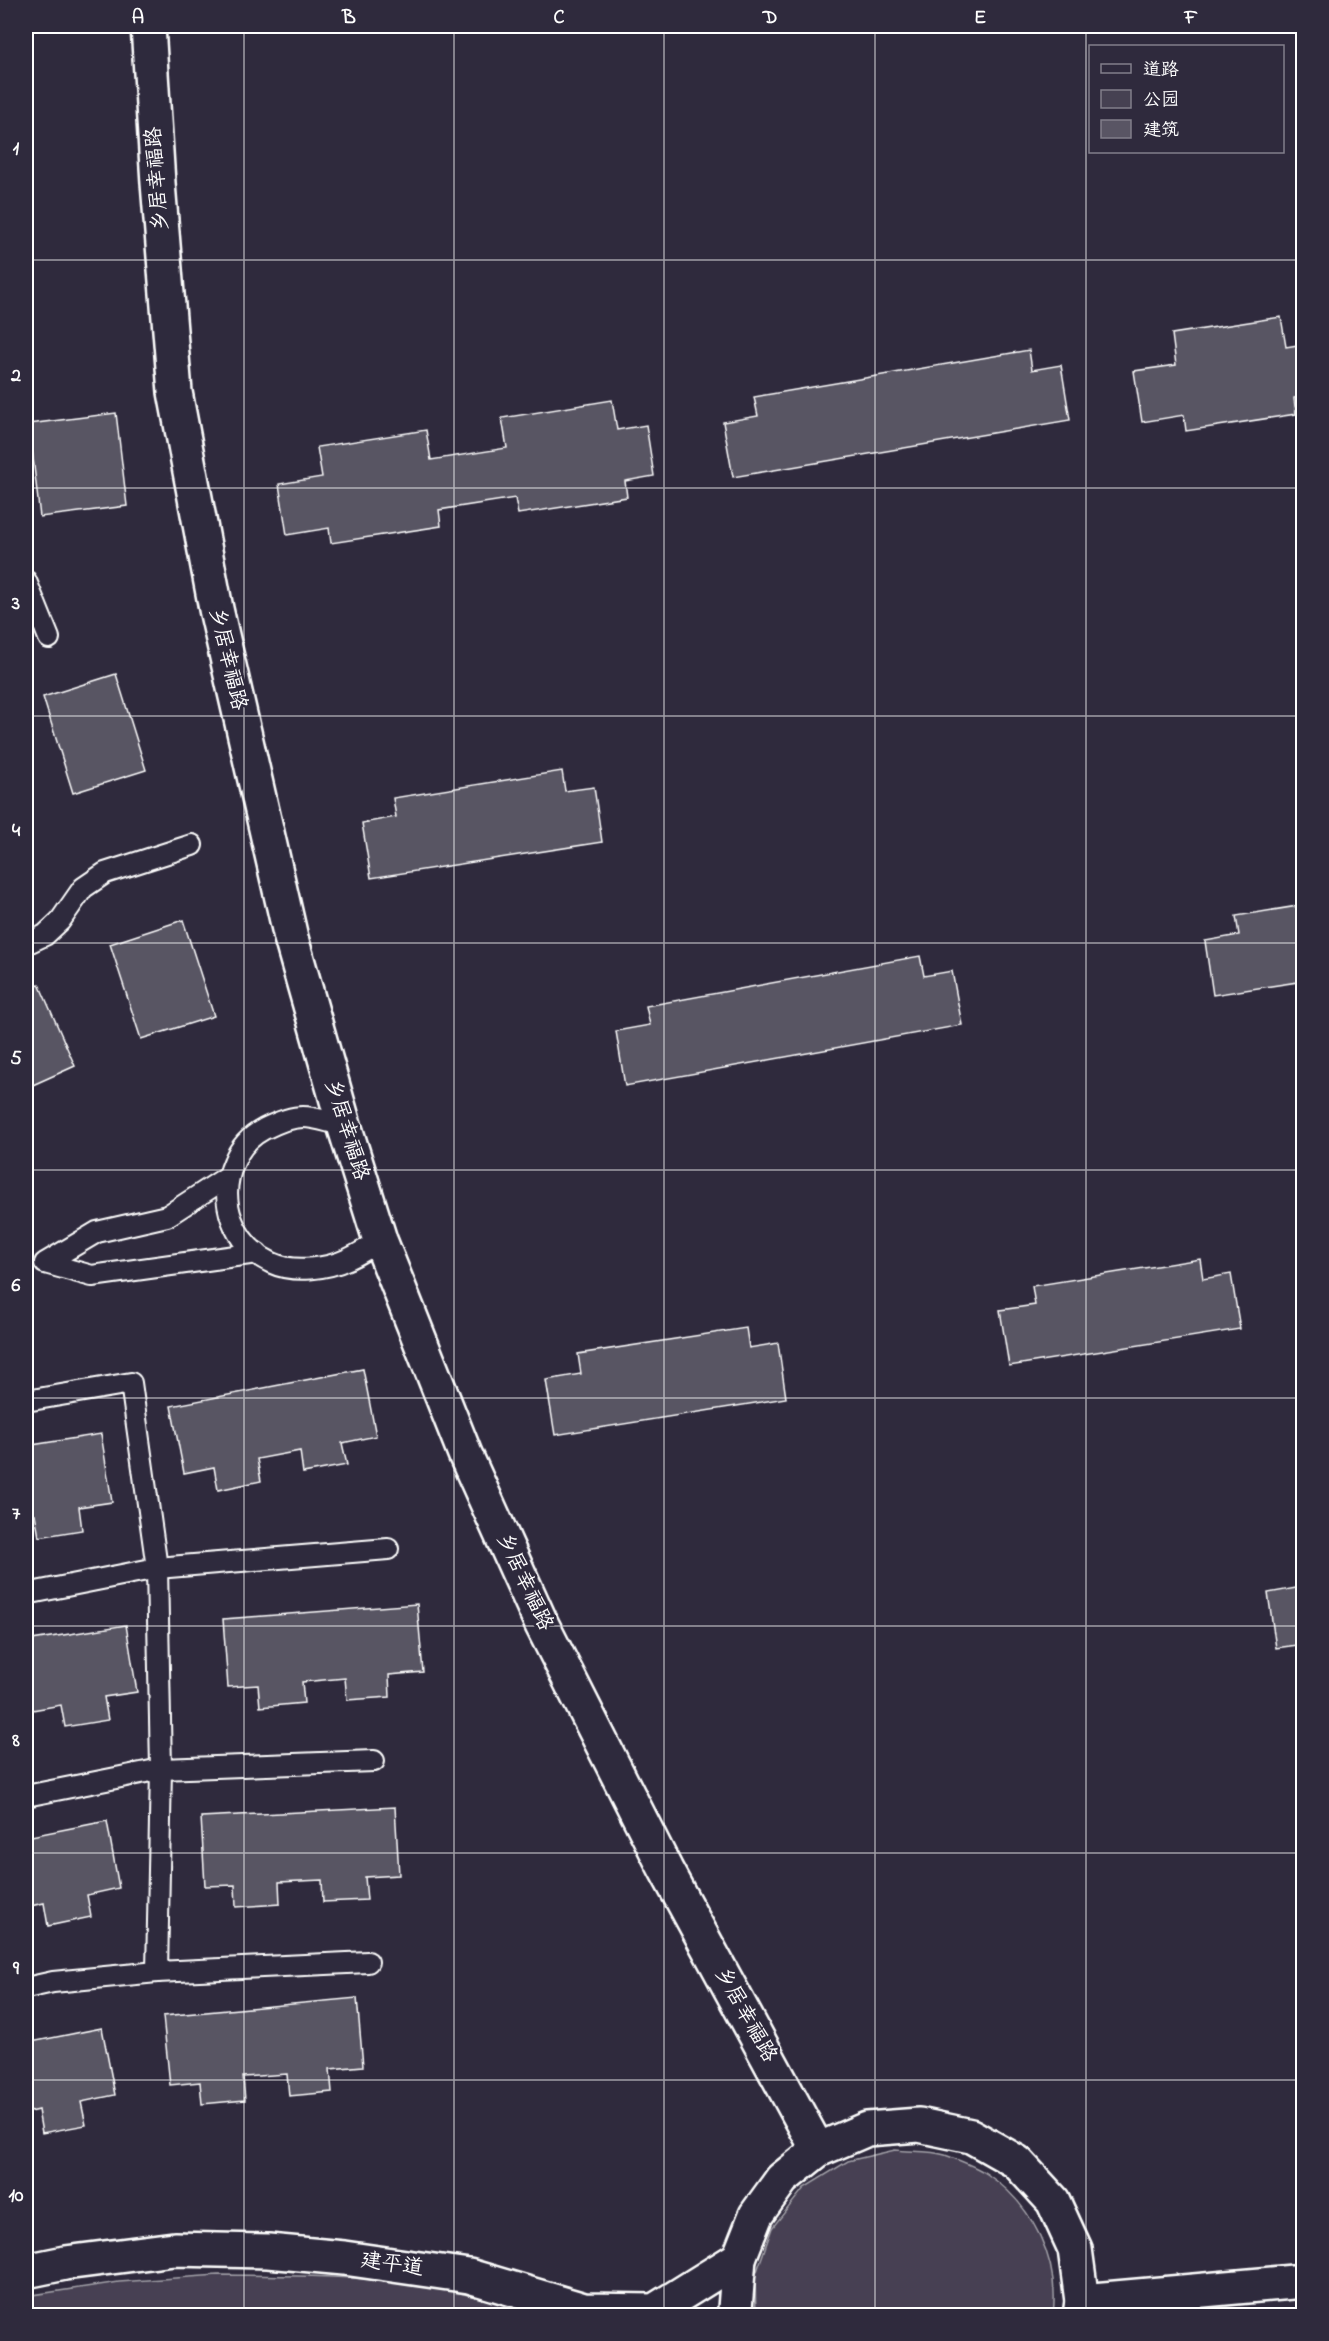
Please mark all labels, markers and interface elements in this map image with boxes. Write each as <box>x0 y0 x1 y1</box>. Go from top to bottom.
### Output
text: A <box>132 4 144 33</box>
text: B <box>341 4 356 33</box>
text: C <box>554 4 565 33</box>
text: D <box>762 4 777 33</box>
text: E <box>974 4 986 33</box>
text: F <box>1184 4 1198 33</box>
legend <box>1089 45 1284 153</box>
text: 道路 <box>1143 58 1179 84</box>
text: 公园 <box>1143 88 1179 114</box>
text: 建筑 <box>1143 118 1179 144</box>
street label: 乡居幸福路 <box>139 126 177 232</box>
text: 1 <box>13 135 20 164</box>
text: 2 <box>10 362 21 391</box>
text: 3 <box>11 590 20 619</box>
street label: 乡居幸福路 <box>201 604 253 714</box>
text: 4 <box>12 817 21 846</box>
text: 5 <box>10 1045 22 1074</box>
street label: 乡居幸福路 <box>316 1075 376 1185</box>
text: 6 <box>12 1272 21 1301</box>
text: 7 <box>12 1500 21 1529</box>
street label: 乡居幸福路 <box>488 1528 560 1636</box>
text: 8 <box>11 1727 20 1756</box>
text: 9 <box>12 1955 20 1984</box>
street label: 乡居幸福路 <box>706 1962 784 2068</box>
text: 10 <box>9 2182 24 2211</box>
street label: 建平道 <box>359 2246 425 2284</box>

